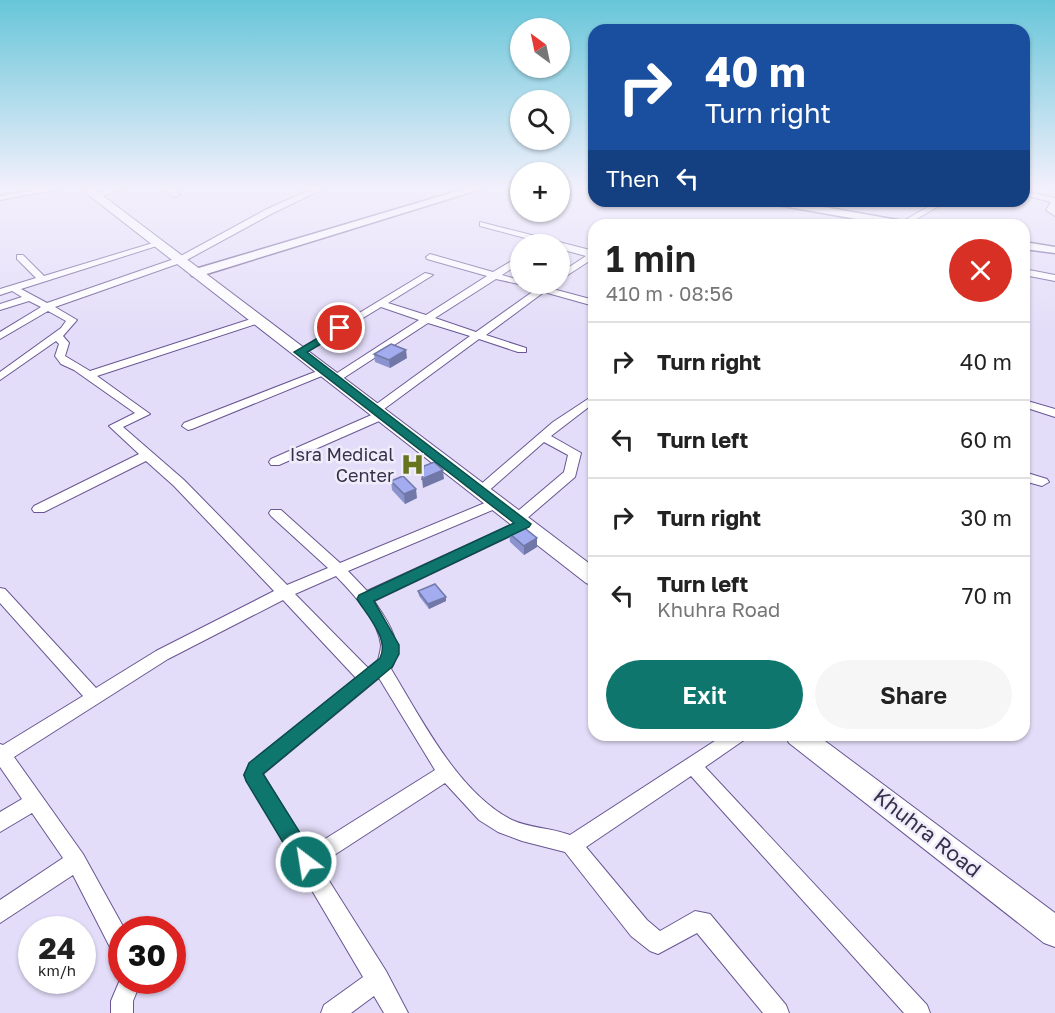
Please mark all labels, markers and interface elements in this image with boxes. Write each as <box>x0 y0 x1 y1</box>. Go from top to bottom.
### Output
north arrow <box>510 18 570 78</box>
map controls <box>510 18 570 294</box>
text: 40 m <box>705 46 806 96</box>
icon: right <box>606 48 684 126</box>
button: search <box>510 90 570 150</box>
text: Turn right <box>705 97 831 129</box>
button: + <box>510 162 570 222</box>
icon: left <box>671 162 704 195</box>
text: Then <box>606 165 659 192</box>
button: − <box>510 234 570 294</box>
text: 1 min <box>606 237 696 280</box>
button: close <box>949 239 1012 302</box>
text: 410 m · 08:56 <box>606 281 733 305</box>
pin <box>314 302 365 353</box>
icon: arrive <box>323 311 356 344</box>
icon: right <box>606 345 639 378</box>
text: Turn right <box>657 348 761 375</box>
text: 40 m <box>960 348 1012 375</box>
icon: left <box>606 423 639 456</box>
text: Turn left <box>657 426 748 453</box>
text: 60 m <box>960 426 1012 453</box>
place label: Isra Medical Center <box>290 443 394 486</box>
hospital icon: Isra Medical Center <box>399 452 425 478</box>
icon: right <box>606 501 639 534</box>
text: Turn right <box>657 504 761 531</box>
text: 30 m <box>961 504 1012 531</box>
text: Turn left <box>657 570 748 597</box>
icon: left <box>606 579 639 612</box>
text: 70 m <box>962 582 1012 609</box>
text: Khuhra Road <box>657 597 780 621</box>
button: Exit <box>606 660 803 729</box>
button: Share <box>815 660 1012 729</box>
street label: Khuhra Road <box>869 782 987 882</box>
position arrow <box>274 830 338 894</box>
speed limit sign: 30 <box>108 916 186 994</box>
text: 24 <box>38 930 76 966</box>
text: km/h <box>38 961 76 979</box>

